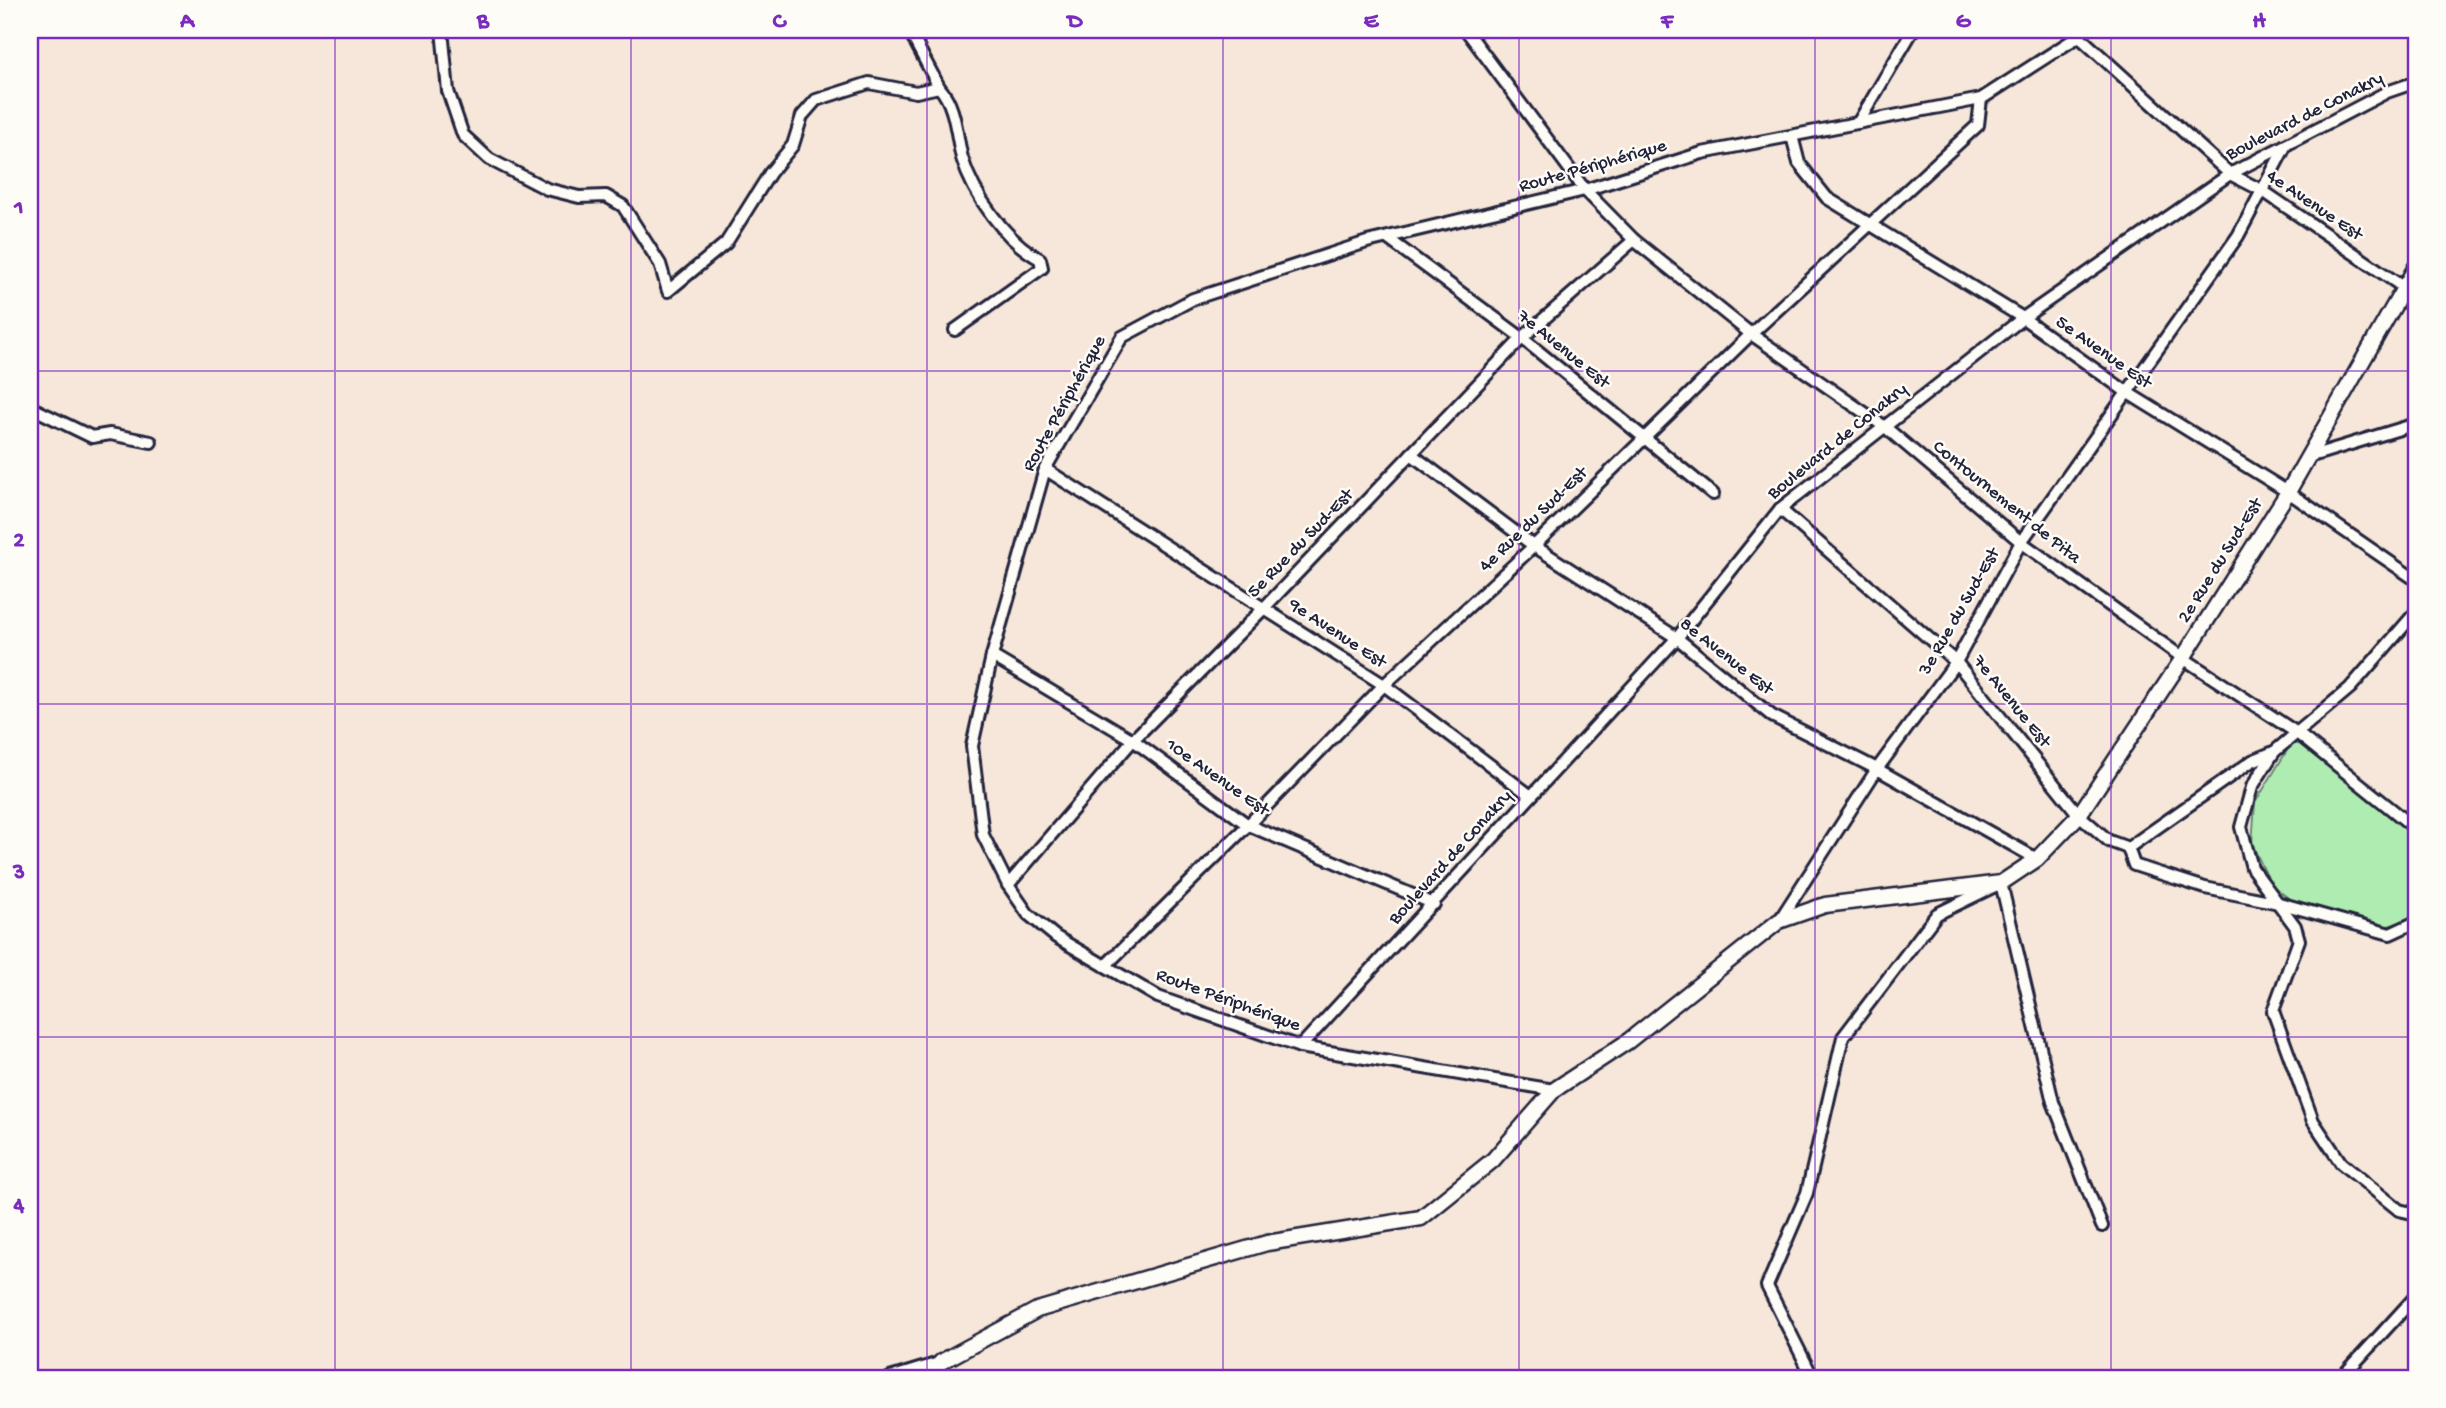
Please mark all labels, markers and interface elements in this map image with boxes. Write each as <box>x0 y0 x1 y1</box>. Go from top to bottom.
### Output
text: A <box>179 9 195 36</box>
text: B <box>476 9 490 36</box>
text: C <box>773 9 788 36</box>
text: D <box>1066 9 1084 36</box>
text: E <box>1364 9 1380 36</box>
text: F <box>1660 9 1675 36</box>
text: G <box>1956 9 1972 36</box>
text: H <box>2252 9 2266 36</box>
street label: Boulevard de Conakry <box>2222 67 2388 167</box>
street label: Route Périphérique <box>1517 135 1670 199</box>
street label: 4e Avenue Est <box>2261 165 2369 248</box>
text: 1 <box>13 195 24 222</box>
street label: 7e Avenue Est <box>1511 305 1616 396</box>
street label: 5e Avenue Est <box>2050 311 2158 396</box>
street label: Route Périphérique <box>1018 332 1112 476</box>
street label: Boulevard de Conakry <box>1763 378 1913 506</box>
street label: Contournement de Pita <box>1927 436 2086 571</box>
street label: 4e Rue du Sud-Est <box>1475 461 1595 578</box>
street label: 5e Rue du Sud-Est <box>1243 483 1361 604</box>
street label: 2e Rue du Sud-Est <box>2173 492 2270 628</box>
text: 2 <box>13 528 25 555</box>
street label: 3e Rue du Sud-Est <box>1914 542 2007 681</box>
street label: 9e Avenue Est <box>1283 593 1392 675</box>
street label: 8e Avenue Est <box>1674 613 1779 702</box>
street label: 7e Avenue Est <box>1966 650 2057 755</box>
street label: 10e Avenue Est <box>1160 733 1275 823</box>
street label: Boulevard de Conakry <box>1384 785 1518 931</box>
text: 3 <box>12 860 25 887</box>
street label: Route Périphérique <box>1153 964 1304 1038</box>
text: 4 <box>13 1193 25 1220</box>

